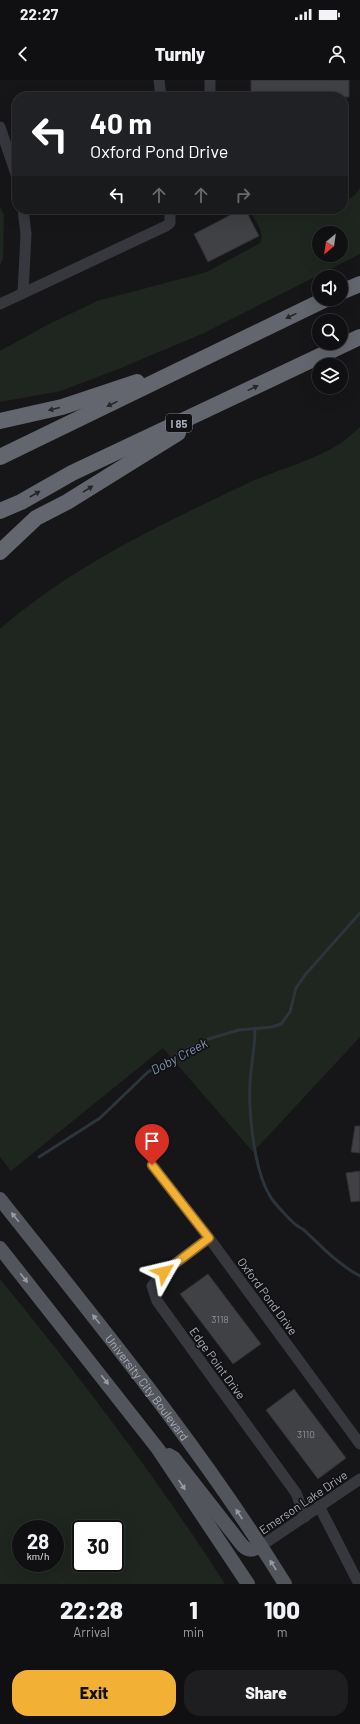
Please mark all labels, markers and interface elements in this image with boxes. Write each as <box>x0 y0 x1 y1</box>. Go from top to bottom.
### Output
text: 22:27 <box>20 5 58 23</box>
icon: back <box>12 43 34 65</box>
text: Turnly <box>155 43 205 65</box>
icon: person <box>326 43 348 65</box>
text: 40 m <box>90 106 152 140</box>
icon: left <box>24 108 76 160</box>
text: Oxford Pond Drive <box>90 140 228 162</box>
icon: left <box>106 184 128 206</box>
icon: ahead <box>148 184 170 206</box>
icon: ahead <box>190 184 212 206</box>
icon: right <box>232 184 254 206</box>
north arrow <box>312 226 348 262</box>
map controls <box>312 226 348 394</box>
button: sound <box>312 270 348 306</box>
one-way arrow <box>285 313 296 319</box>
button: search <box>312 314 348 350</box>
button: layers <box>312 358 348 394</box>
one-way arrow <box>247 385 258 391</box>
one-way arrow <box>106 401 118 407</box>
one-way arrow <box>48 407 60 413</box>
road number: I 85 <box>166 414 192 432</box>
one-way arrow <box>82 485 94 492</box>
one-way arrow <box>29 490 41 497</box>
water label: Doby Creek <box>148 1034 211 1078</box>
pin <box>135 1124 169 1165</box>
icon: arrive <box>141 1130 163 1152</box>
one-way arrow <box>10 1212 19 1223</box>
position arrow <box>143 1251 185 1293</box>
street label: Oxford Pond Drive <box>235 1255 301 1337</box>
one-way arrow <box>20 1273 29 1284</box>
house number: 3118 <box>211 1313 229 1325</box>
one-way arrow <box>91 1314 100 1325</box>
street label: Edge Point Drive <box>187 1324 249 1402</box>
street label: University City Boulevard <box>103 1331 192 1443</box>
one-way arrow <box>100 1375 109 1386</box>
house number: 3110 <box>297 1428 315 1440</box>
street label: Emerson Lake Drive <box>256 1467 350 1537</box>
one-way arrow <box>178 1479 185 1491</box>
one-way arrow <box>236 1508 243 1520</box>
speed limit sign: 30 <box>72 1520 124 1572</box>
text: 28 <box>27 1529 49 1553</box>
text: km/h <box>27 1550 49 1562</box>
one-way arrow <box>269 1560 277 1570</box>
text: 22:28 <box>60 1595 123 1624</box>
text: 1 <box>189 1595 198 1624</box>
text: 100 <box>264 1595 300 1624</box>
text: Arrival <box>73 1624 110 1640</box>
text: min <box>183 1624 204 1640</box>
text: m <box>277 1624 287 1640</box>
button: Exit <box>12 1670 176 1716</box>
button: Share <box>184 1670 348 1716</box>

